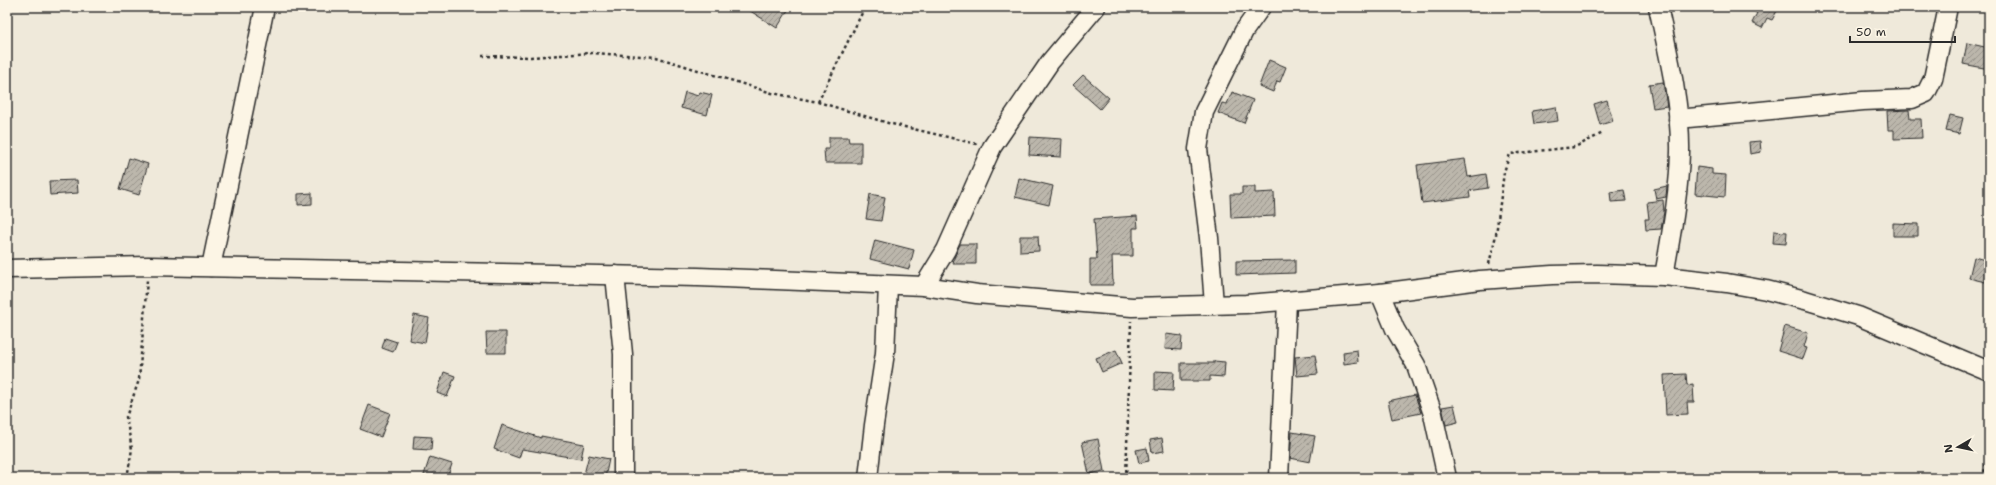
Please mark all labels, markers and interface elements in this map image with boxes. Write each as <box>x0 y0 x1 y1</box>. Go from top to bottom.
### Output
scale bar <box>1850 18 1955 44</box>
text: 50 m <box>1856 24 1886 40</box>
north arrow <box>1938 427 1978 467</box>
text: N <box>1940 443 1957 454</box>

